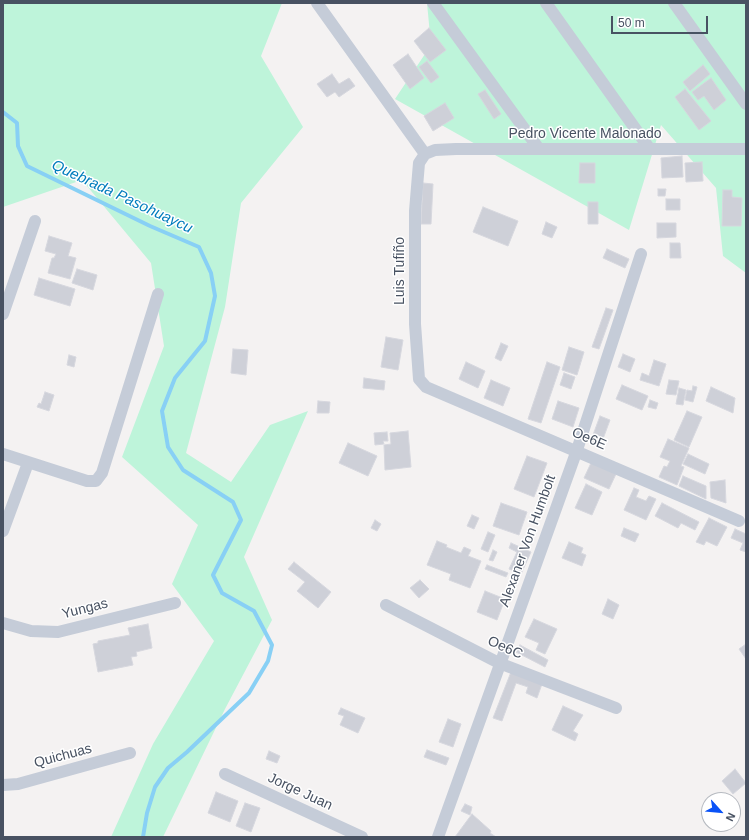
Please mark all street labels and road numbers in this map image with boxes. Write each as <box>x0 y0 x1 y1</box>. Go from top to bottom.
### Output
street label: Pedro Vicente Malonado <box>508 126 662 142</box>
street label: Luis Tufiño <box>392 237 408 305</box>
street label: Oe6E <box>569 424 609 454</box>
street label: Alexaner Von Humbolt <box>496 473 560 609</box>
street label: Yungas <box>60 595 110 623</box>
street label: Oe6C <box>485 633 525 663</box>
street label: Quichuas <box>32 740 94 772</box>
street label: Jorge Juan <box>265 770 335 814</box>

